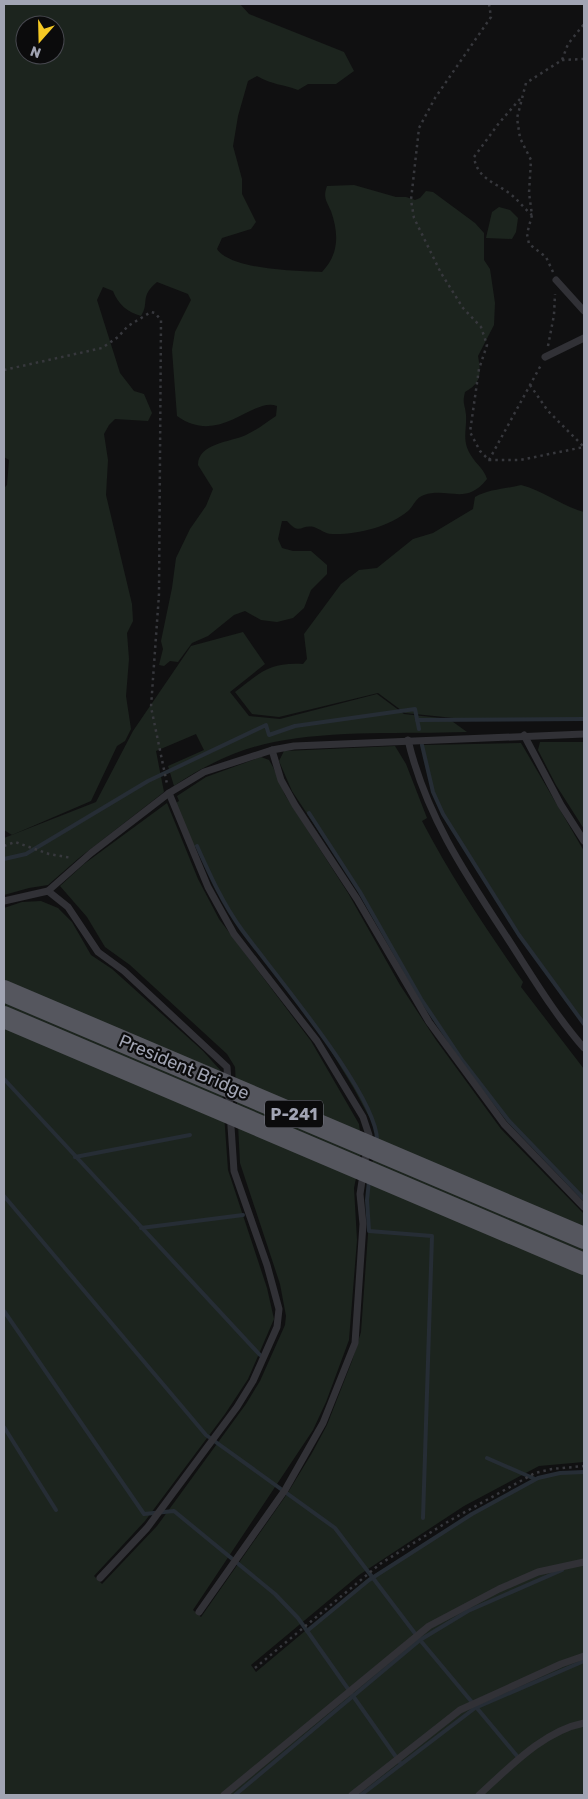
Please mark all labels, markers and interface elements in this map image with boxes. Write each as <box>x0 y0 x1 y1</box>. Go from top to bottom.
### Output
north arrow <box>15 15 65 65</box>
text: N <box>28 42 43 61</box>
street label: President Bridge <box>115 1030 253 1104</box>
road number: Р-241 <box>265 1100 323 1128</box>

